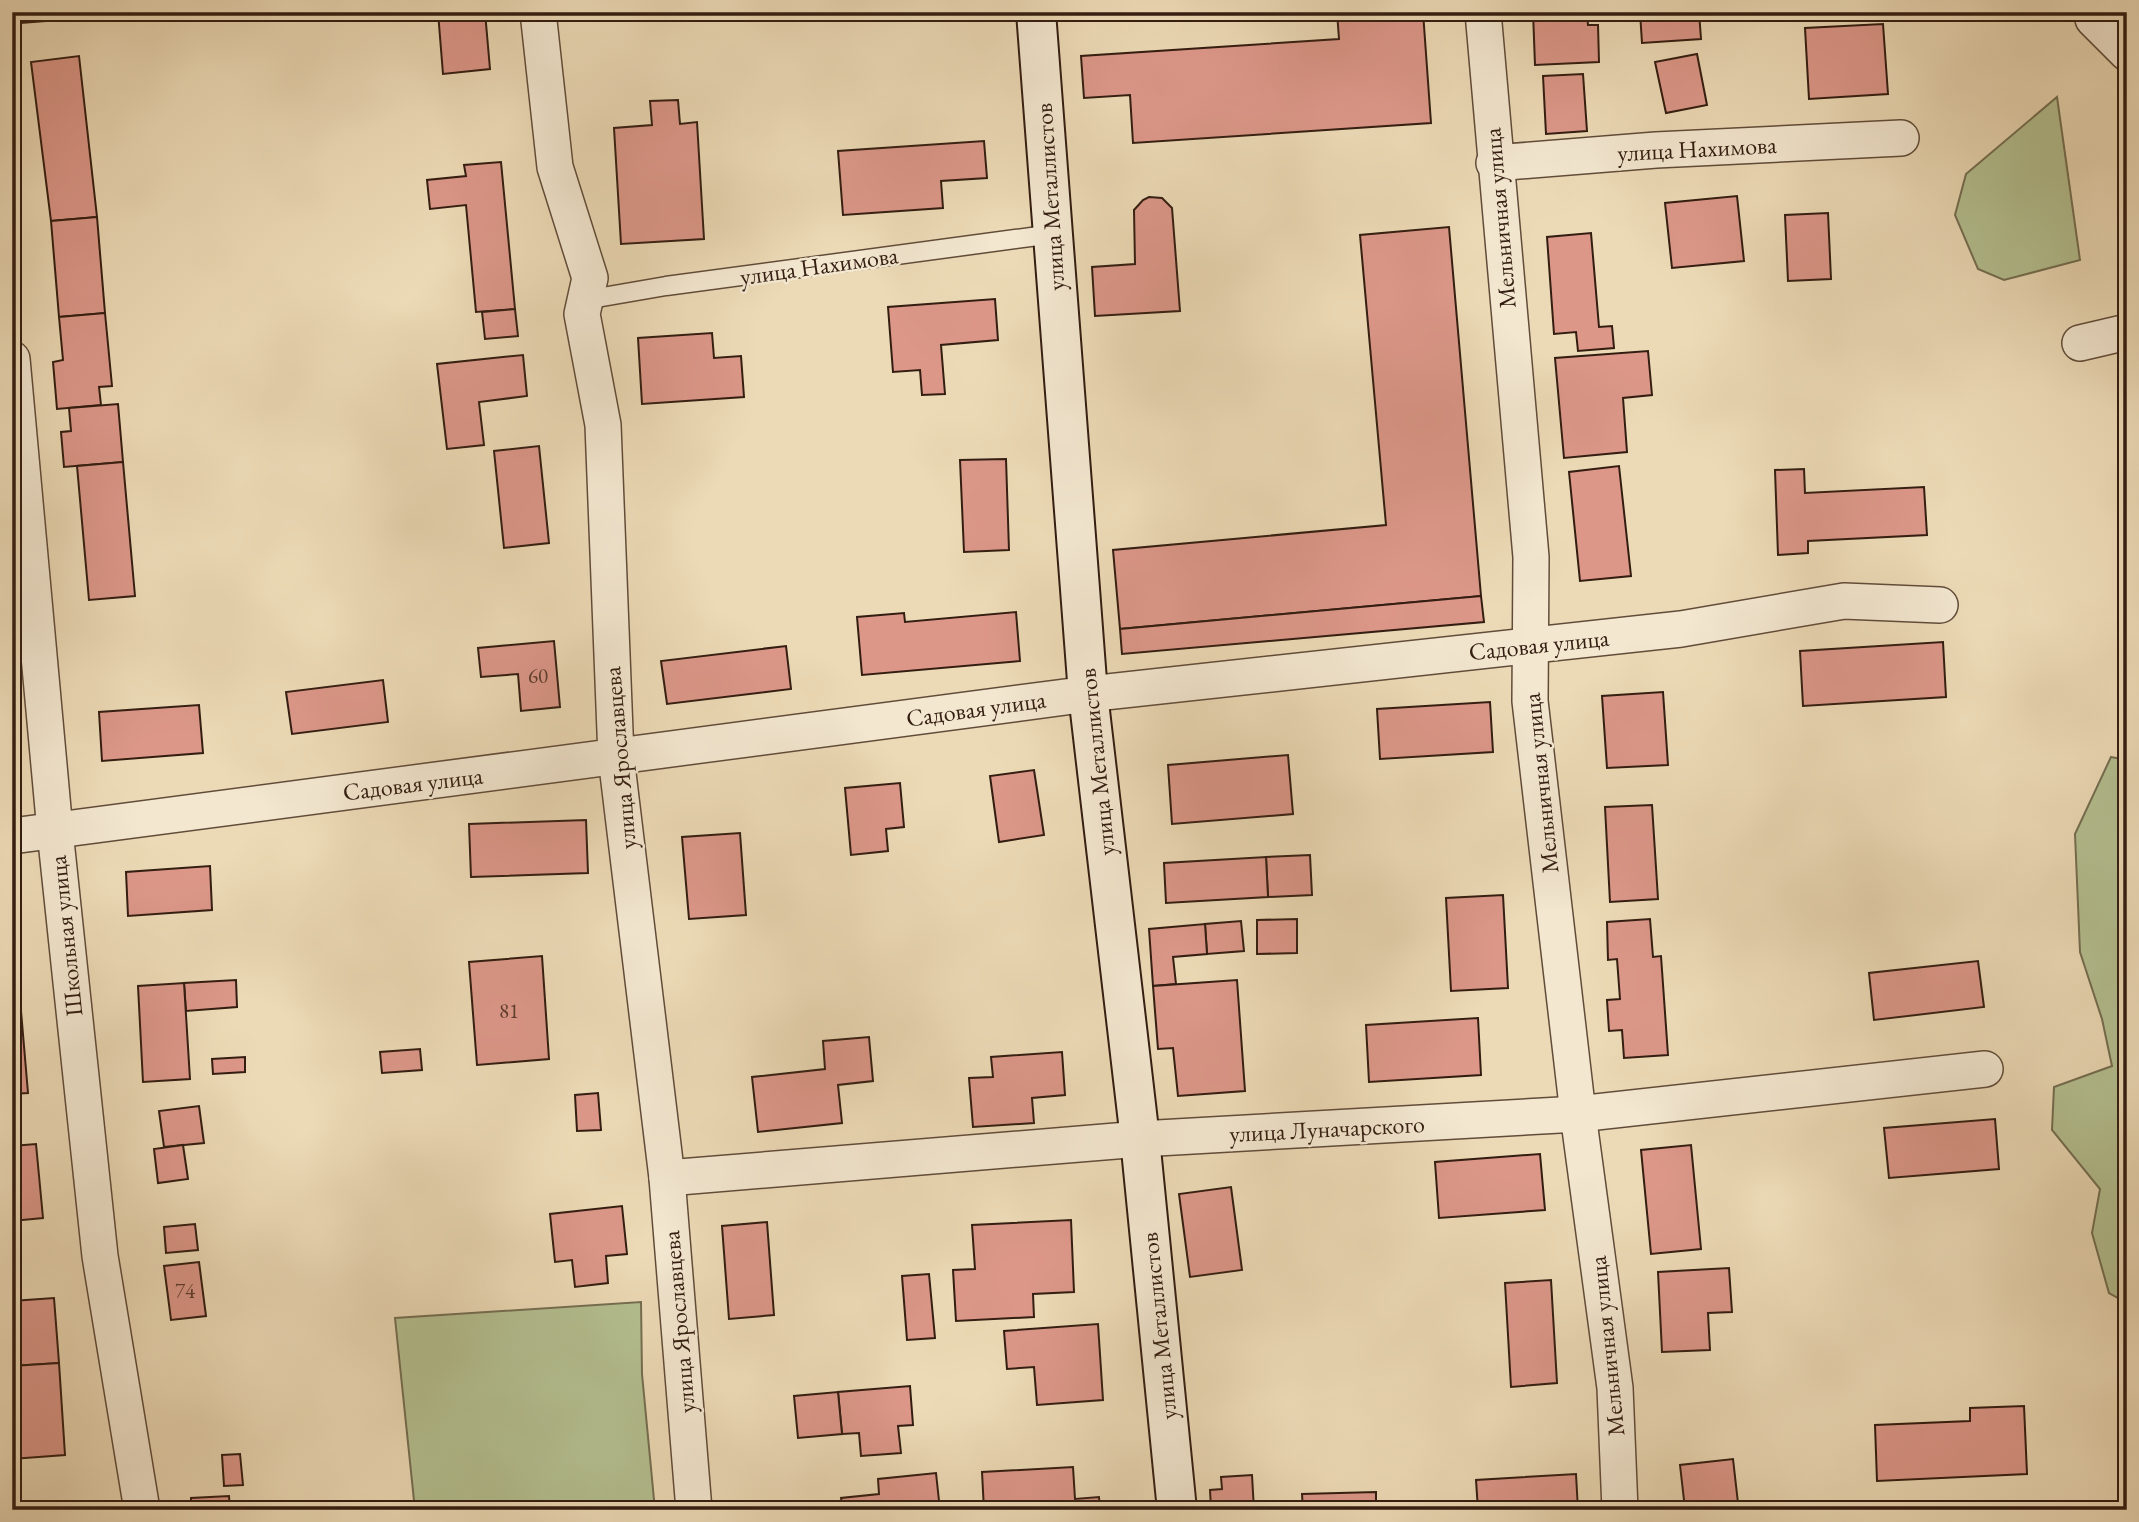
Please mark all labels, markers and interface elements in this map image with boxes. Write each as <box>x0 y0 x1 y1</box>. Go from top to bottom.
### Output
street label: улица Металлистов <box>1027 102 1072 292</box>
street label: Мельничная улица <box>1476 126 1523 310</box>
street label: улица Нахимова <box>1617 129 1778 168</box>
street label: улица Нахимова <box>738 239 900 292</box>
street label: Садовая улица <box>1467 622 1611 667</box>
house number: 60 <box>528 662 548 689</box>
street label: улица Ярославцева <box>596 665 643 851</box>
street label: улица Металлистов <box>1071 667 1122 857</box>
street label: Садовая улица <box>904 683 1048 734</box>
street label: Мельничная улица <box>1516 691 1565 875</box>
street label: Садовая улица <box>341 759 485 807</box>
street label: Школьная улица <box>42 854 89 1018</box>
house number: 81 <box>499 997 519 1024</box>
street label: улица Луначарского <box>1229 1108 1425 1149</box>
street label: улица Ярославцева <box>655 1229 702 1415</box>
street label: улица Металлистов <box>1133 1231 1184 1421</box>
street label: Мельничная улица <box>1582 1254 1631 1438</box>
house number: 74 <box>175 1277 196 1304</box>

